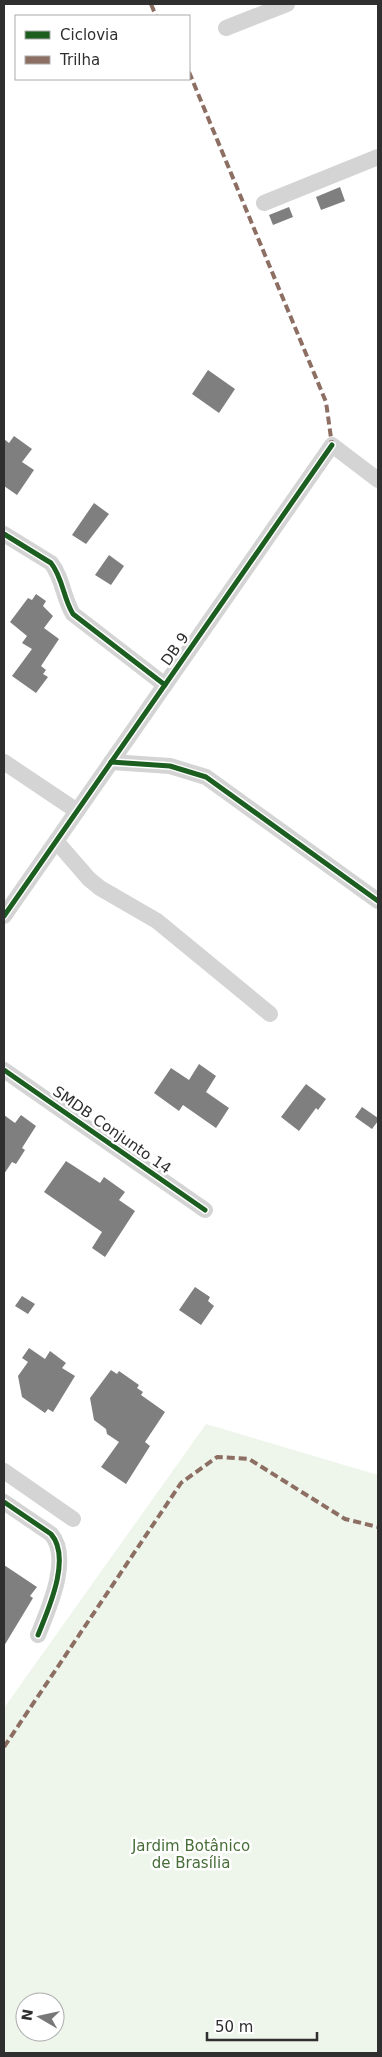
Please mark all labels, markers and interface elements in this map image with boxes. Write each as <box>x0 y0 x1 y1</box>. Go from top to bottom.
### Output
legend <box>15 15 190 80</box>
text: Ciclovia <box>60 26 118 44</box>
text: Trilha <box>59 51 100 69</box>
street label: DB 9 <box>157 629 193 669</box>
street label: SMDB Conjunto 14 <box>49 1082 175 1178</box>
park label: Jardim Botânico de Brasília <box>131 1837 250 1872</box>
north arrow <box>15 1992 65 2042</box>
text: N <box>18 2008 36 2022</box>
scale bar <box>207 2010 317 2042</box>
text: 50 m <box>215 2018 253 2036</box>

